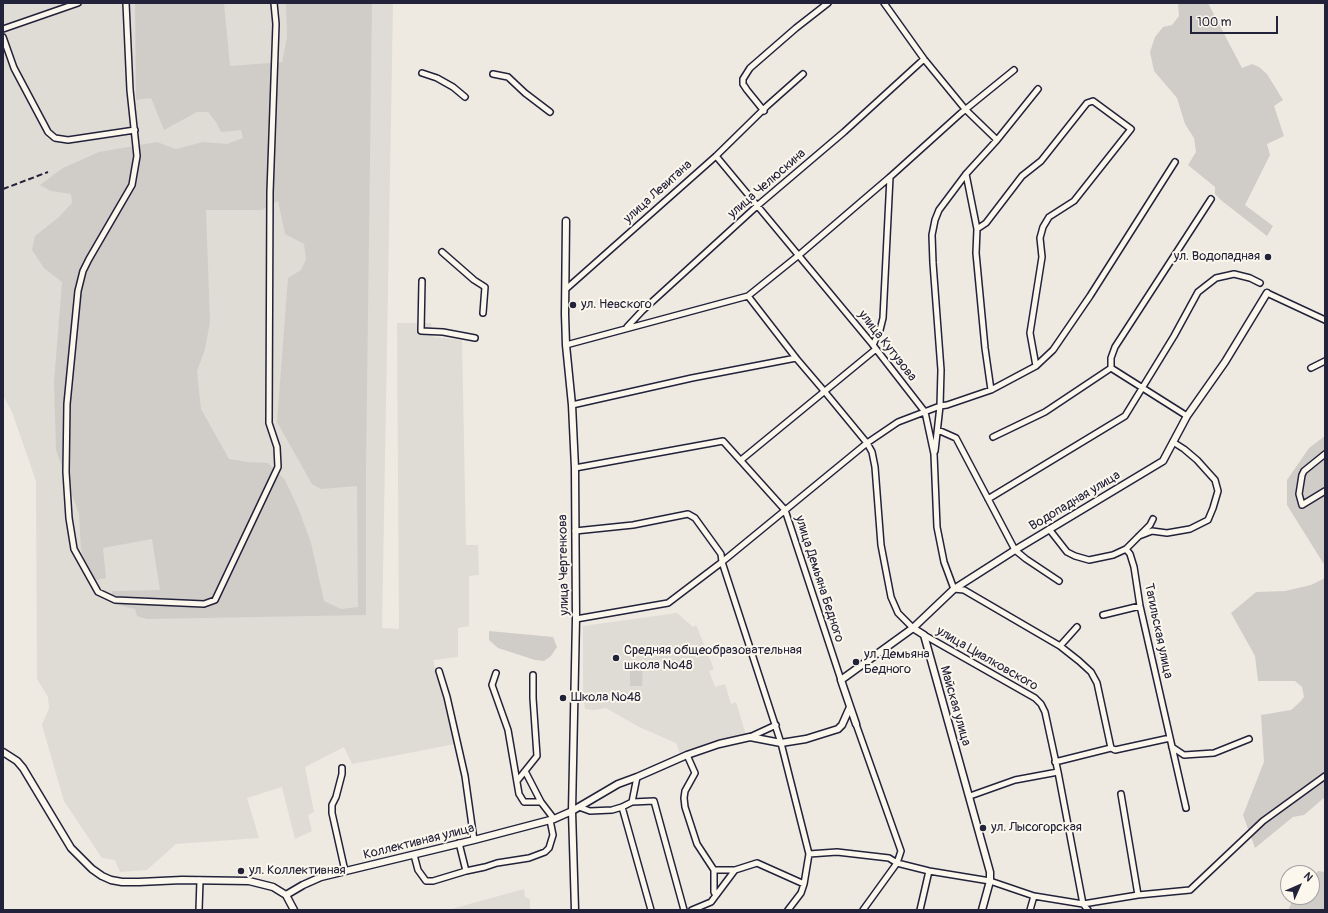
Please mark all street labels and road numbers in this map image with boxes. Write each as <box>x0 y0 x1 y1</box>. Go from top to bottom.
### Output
street label: улица Челюскина <box>725 146 809 222</box>
street label: улица Левитана <box>621 157 695 227</box>
street label: улица Кутузова <box>854 307 920 385</box>
street label: Водопадная улица <box>1027 468 1123 534</box>
street label: улица Чертенкова <box>555 514 573 616</box>
street label: улица Демьяна Бедного <box>791 514 847 644</box>
street label: Тагильская улица <box>1140 582 1176 680</box>
street label: улица Циалковского <box>933 624 1041 694</box>
street label: Майская улица <box>936 664 974 748</box>
street label: Коллективная улица <box>362 821 476 863</box>

